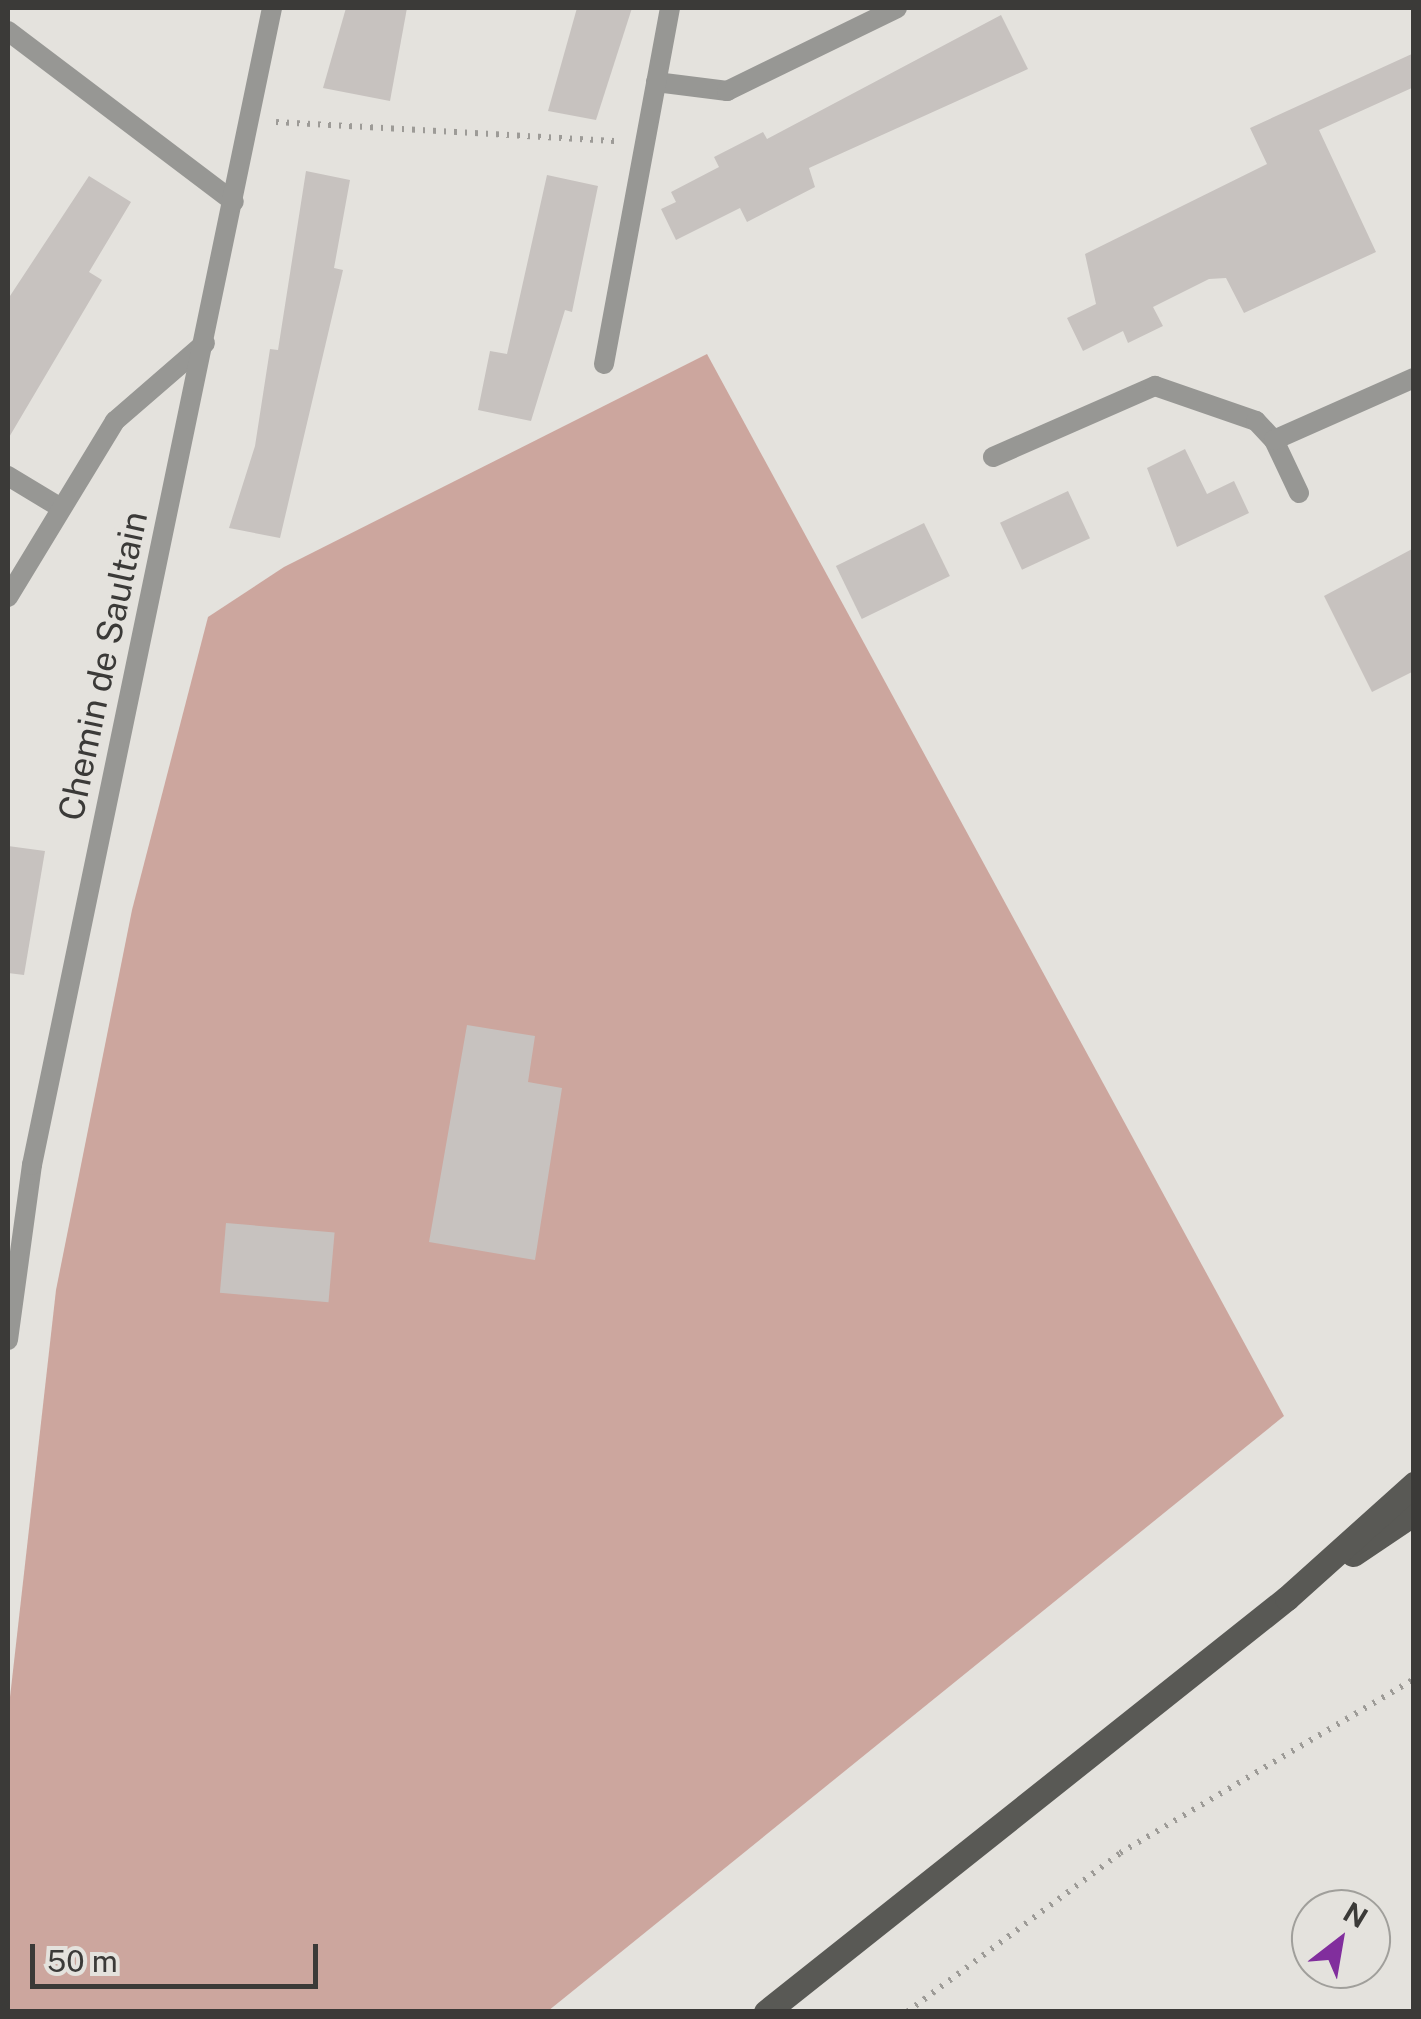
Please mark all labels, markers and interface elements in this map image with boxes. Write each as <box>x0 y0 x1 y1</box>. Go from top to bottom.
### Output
street label: Chemin de Saultain <box>50 507 156 825</box>
north arrow <box>1291 1889 1391 1989</box>
text: N <box>1338 1895 1374 1934</box>
scale bar <box>35 1924 322 1986</box>
text: 50 m <box>47 1943 118 1979</box>

